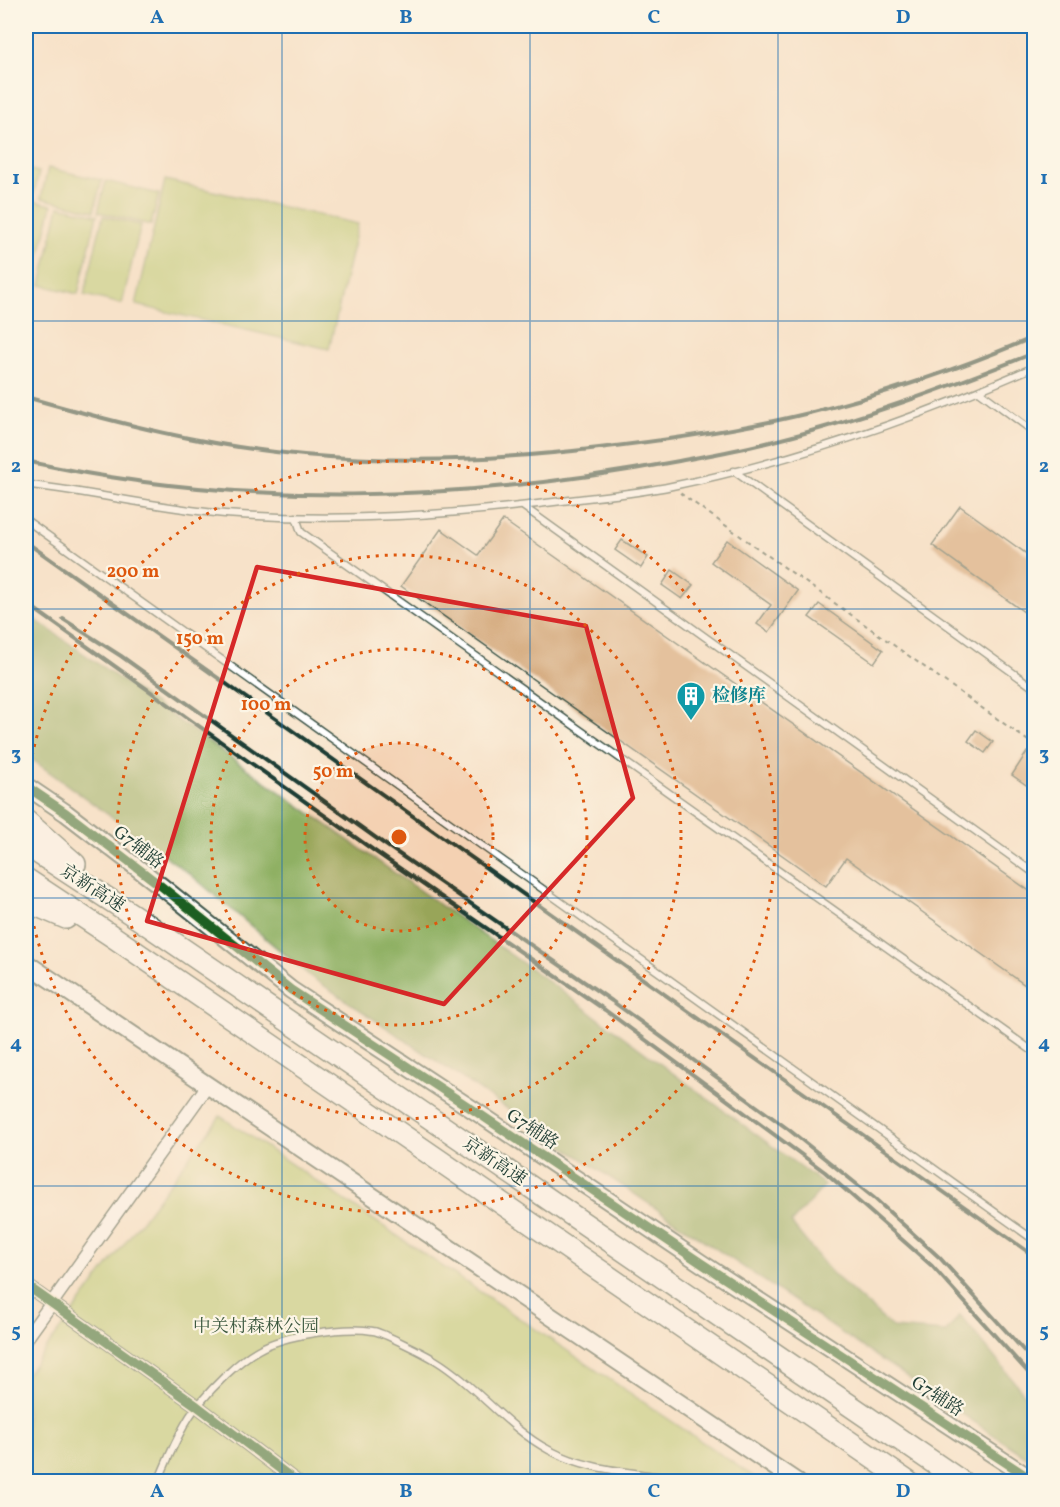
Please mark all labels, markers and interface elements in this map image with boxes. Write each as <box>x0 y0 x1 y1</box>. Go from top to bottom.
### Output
text: A <box>150 4 164 32</box>
text: B <box>399 4 413 32</box>
text: C <box>648 4 661 32</box>
text: D <box>896 4 910 32</box>
text: 1 <box>12 165 20 193</box>
text: 1 <box>1040 165 1048 193</box>
text: 2 <box>11 453 21 481</box>
text: 2 <box>1039 453 1049 481</box>
text: 200 m <box>107 560 159 585</box>
text: 150 m <box>176 627 224 652</box>
building icon: 检修库 <box>675 680 707 722</box>
place label: 检修库 <box>712 684 766 709</box>
text: 100 m <box>241 693 291 718</box>
text: 3 <box>11 741 21 769</box>
text: 3 <box>1039 741 1049 769</box>
text: 50 m <box>313 760 353 785</box>
street label: G7辅路 <box>107 820 169 876</box>
centre of rings <box>389 827 409 847</box>
street label: 京新高速 <box>55 859 129 919</box>
text: 4 <box>10 1030 22 1058</box>
text: 4 <box>1038 1030 1050 1058</box>
street label: G7辅路 <box>501 1103 563 1157</box>
street label: 京新高速 <box>457 1132 531 1192</box>
park label: 中关村森林公园 <box>193 1315 319 1340</box>
text: 5 <box>11 1318 21 1346</box>
text: 5 <box>1039 1318 1049 1346</box>
street label: G7辅路 <box>906 1371 968 1423</box>
text: A <box>150 1478 164 1506</box>
text: B <box>399 1478 413 1506</box>
text: C <box>648 1478 661 1506</box>
text: D <box>896 1478 910 1506</box>

